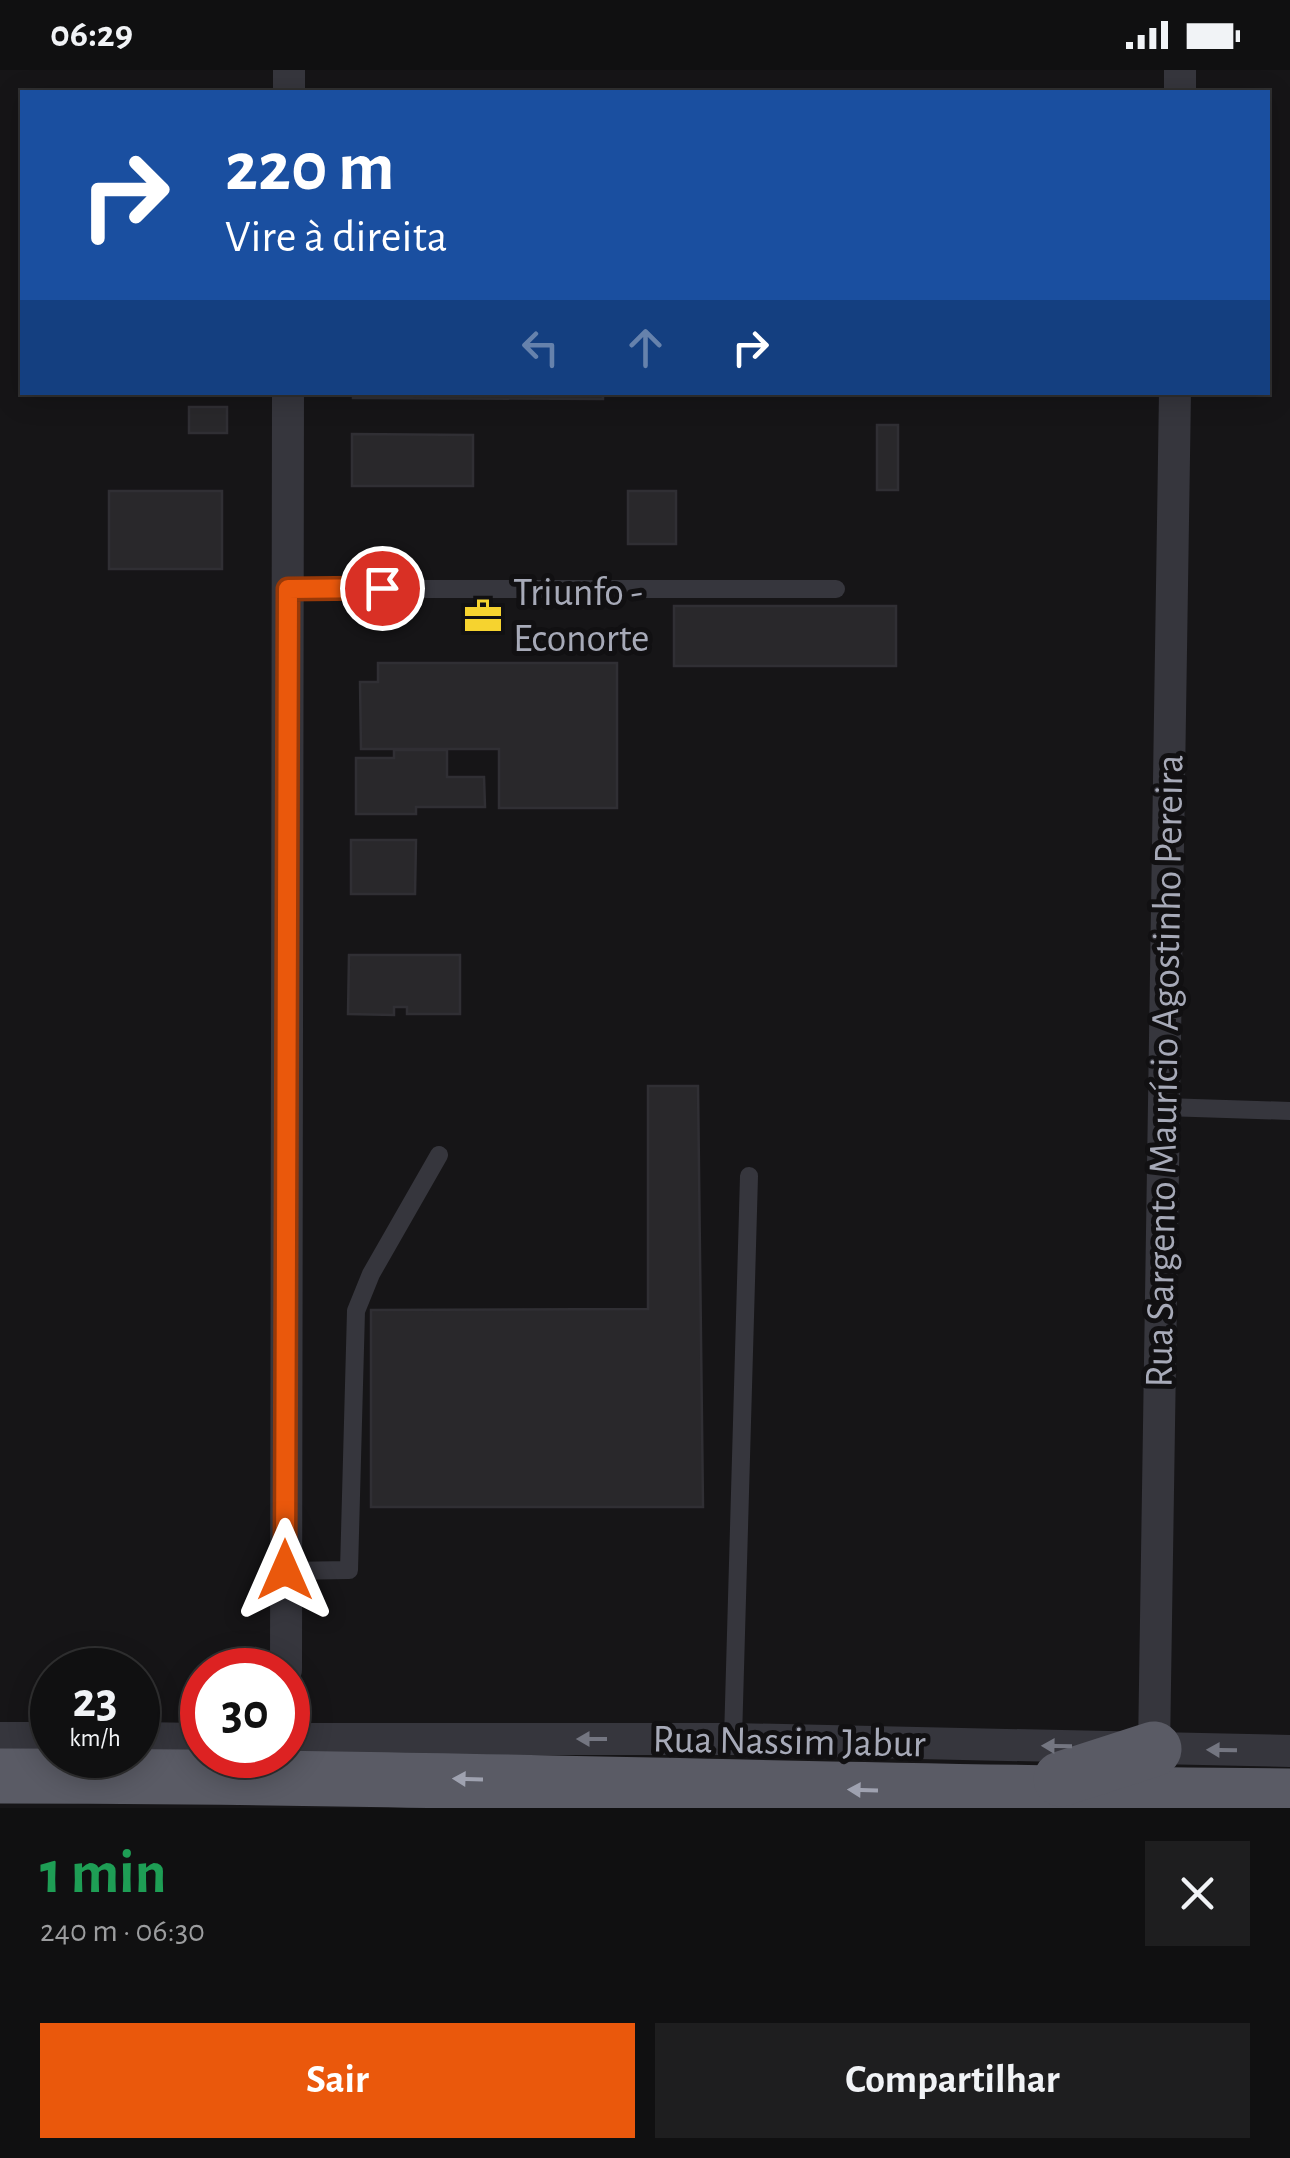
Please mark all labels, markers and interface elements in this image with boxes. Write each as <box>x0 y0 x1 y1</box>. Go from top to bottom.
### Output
text: 06:29 <box>50 16 133 54</box>
icon: right <box>60 130 190 260</box>
text: 220 m <box>225 133 394 203</box>
text: Vire à direita <box>225 215 448 260</box>
icon: left <box>513 320 568 375</box>
icon: ahead <box>618 320 673 375</box>
icon: right <box>723 320 778 375</box>
pin <box>340 546 425 631</box>
icon: arrive <box>355 561 410 616</box>
place label: Triunfo - Econorte <box>513 573 649 659</box>
office icon: Triunfo - Econorte <box>462 595 504 637</box>
street label: Rua Sargento Maurício Agostinho Pereira <box>1139 754 1191 1388</box>
position arrow <box>233 1518 337 1622</box>
speed limit sign: 30 <box>180 1648 310 1778</box>
text: 23 <box>72 1676 118 1726</box>
street label: Rua Nassim Jabur <box>652 1720 926 1764</box>
text: km/h <box>69 1726 121 1751</box>
one-way arrow <box>575 1731 607 1747</box>
one-way arrow <box>1040 1738 1072 1754</box>
one-way arrow <box>1206 1741 1238 1757</box>
one-way arrow <box>451 1771 483 1787</box>
one-way arrow <box>846 1781 878 1797</box>
button: close <box>1145 1841 1250 1946</box>
text: 1 min <box>40 1844 166 1904</box>
text: 240 m · 06:30 <box>40 1915 205 1947</box>
button: Sair <box>40 2023 635 2138</box>
button: Compartilhar <box>655 2023 1250 2138</box>

